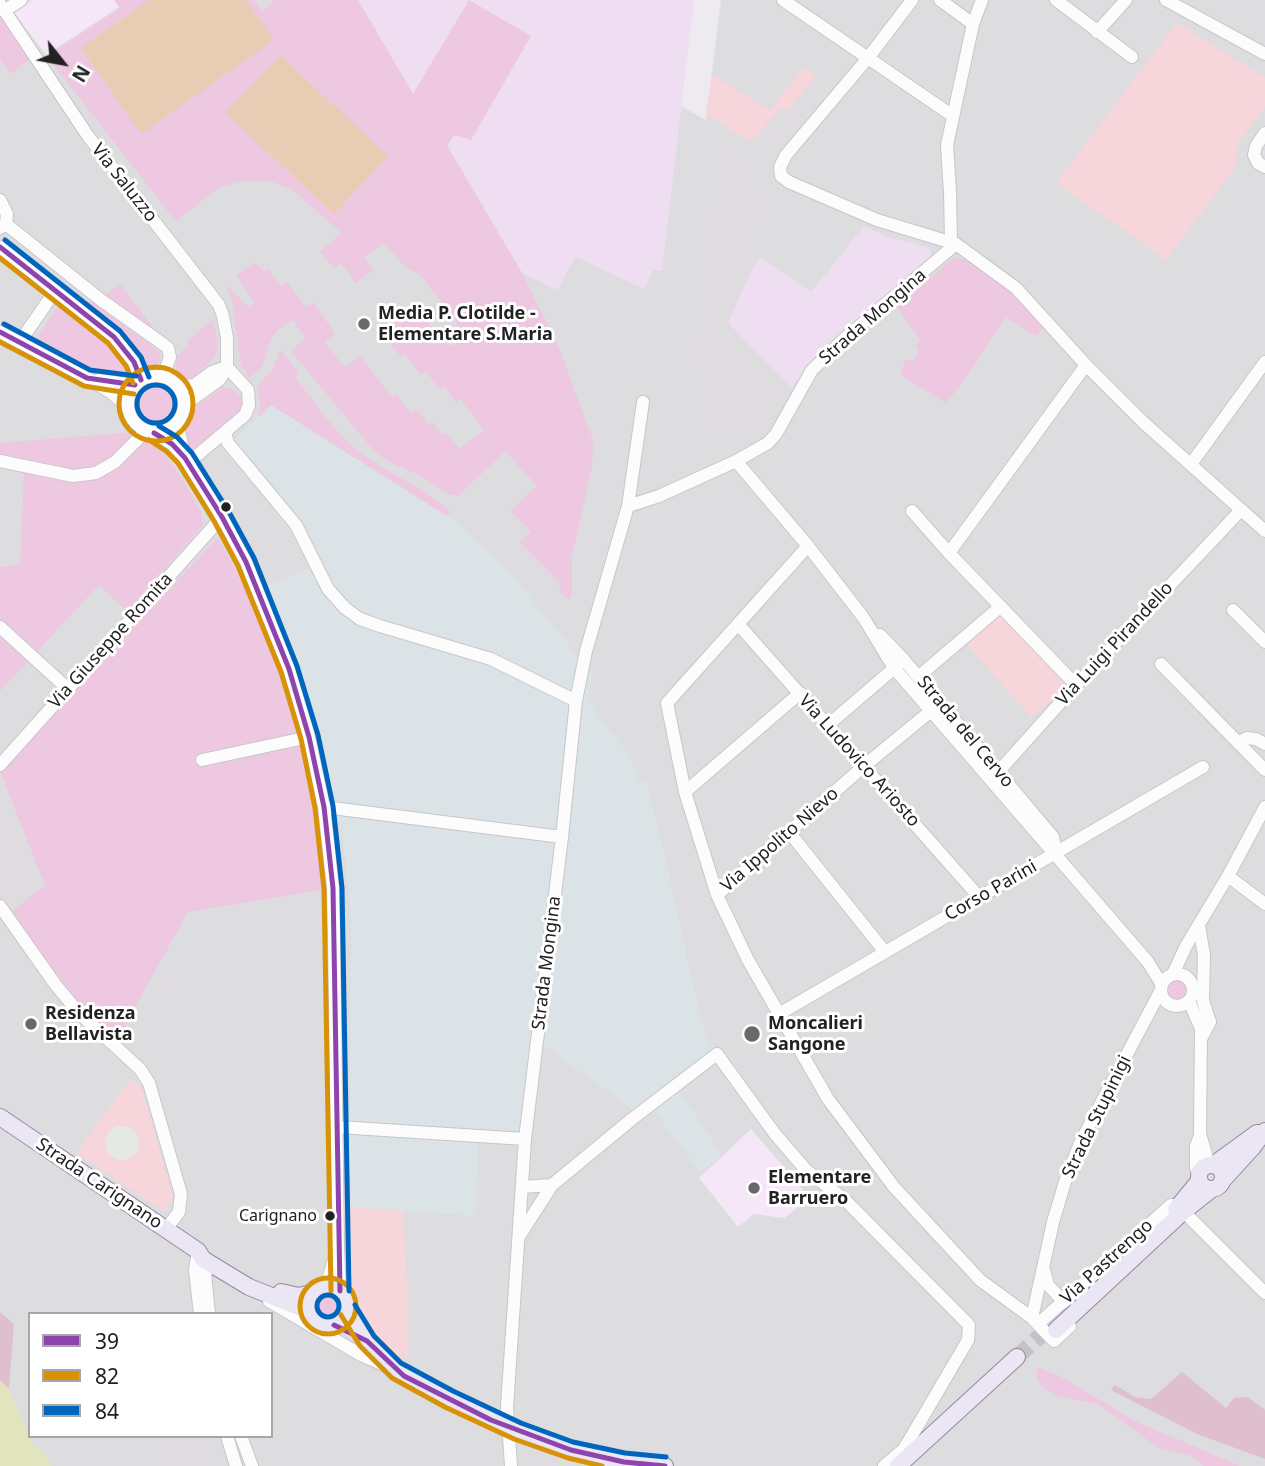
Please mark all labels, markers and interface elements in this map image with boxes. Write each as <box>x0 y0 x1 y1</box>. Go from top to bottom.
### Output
north arrow <box>28 28 98 98</box>
text: N <box>66 60 96 87</box>
street label: Via Saluzzo <box>87 139 161 227</box>
street label: Strada Mongina <box>815 265 931 369</box>
place label: Media P. Clotilde - Elementare S.Maria <box>378 303 553 346</box>
marker: Media P. Clotilde - Elementare S.Maria <box>356 316 372 332</box>
unlabelled marker <box>219 500 233 514</box>
street label: Via Giuseppe Romita <box>44 569 178 713</box>
street label: Via Luigi Pirandello <box>1052 578 1178 710</box>
street label: Strada del Cervo <box>912 672 1018 792</box>
street label: Via Ludovico Ariosto <box>794 690 924 832</box>
street label: Via Ippolito Nievo <box>717 783 843 897</box>
street label: Corso Parini <box>941 856 1041 926</box>
street label: Strada Mongina <box>528 895 566 1031</box>
place label: Residenza Bellavista <box>45 1003 135 1046</box>
place label: Moncalieri Sangone <box>768 1013 863 1056</box>
marker: Residenza Bellavista <box>23 1016 39 1032</box>
marker: Moncalieri Sangone <box>742 1024 762 1044</box>
street label: Strada Stupinigi <box>1058 1052 1136 1182</box>
street label: Strada Carignano <box>32 1134 166 1234</box>
place label: Elementare Barruero <box>768 1167 871 1210</box>
marker: Elementare Barruero <box>746 1180 762 1196</box>
place label: Carignano <box>239 1206 317 1226</box>
marker: Carignano <box>323 1209 337 1223</box>
street label: Via Pastrengo <box>1056 1215 1158 1309</box>
legend <box>28 1312 273 1438</box>
text: 39 <box>95 1327 119 1355</box>
text: 82 <box>95 1362 119 1390</box>
text: 84 <box>95 1397 119 1425</box>

